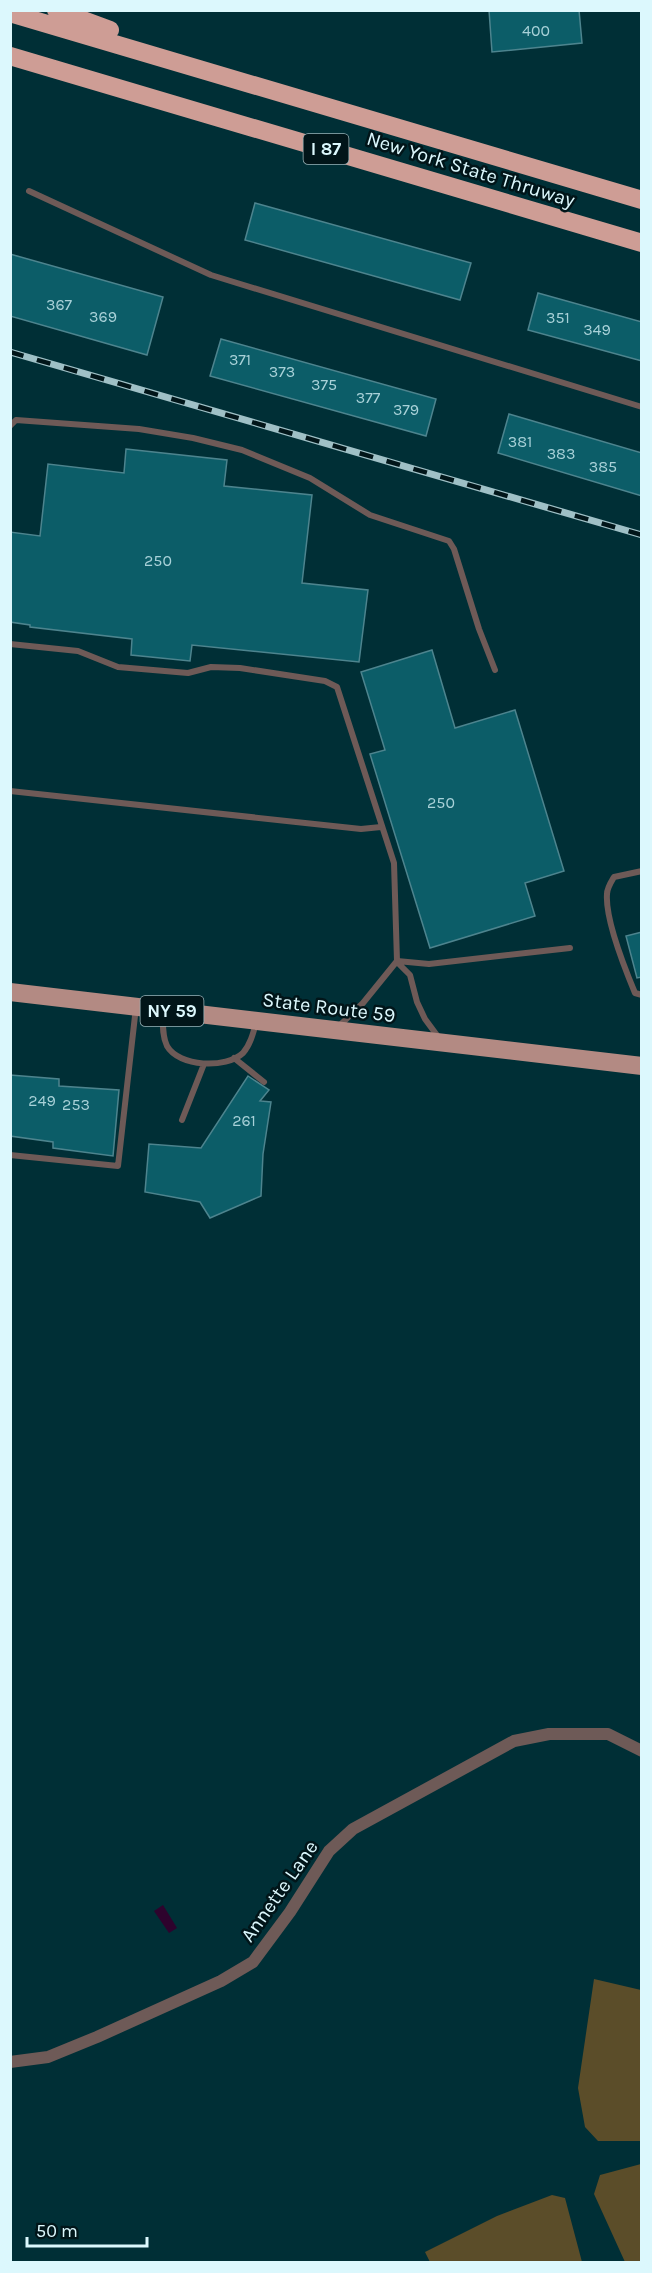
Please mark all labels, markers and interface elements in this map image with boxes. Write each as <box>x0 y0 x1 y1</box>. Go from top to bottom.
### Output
house number: 400 <box>522 21 550 40</box>
street label: New York State Thruway <box>364 127 578 212</box>
road number: I 87 <box>304 134 348 164</box>
house number: 367 <box>46 295 73 314</box>
house number: 369 <box>89 307 117 326</box>
house number: 351 <box>546 308 570 327</box>
house number: 349 <box>583 320 611 339</box>
house number: 371 <box>229 350 251 369</box>
house number: 373 <box>269 362 295 381</box>
house number: 375 <box>311 375 337 394</box>
house number: 377 <box>356 388 381 407</box>
house number: 379 <box>393 400 419 419</box>
house number: 381 <box>508 432 532 451</box>
house number: 383 <box>547 444 575 463</box>
house number: 385 <box>589 457 617 476</box>
house number: 250 <box>144 551 172 570</box>
house number: 250 <box>427 793 455 812</box>
street label: State Route 59 <box>261 988 397 1027</box>
road number: NY 59 <box>140 996 204 1026</box>
house number: 249 <box>28 1091 56 1110</box>
house number: 253 <box>62 1095 90 1114</box>
house number: 261 <box>232 1111 256 1130</box>
street label: Annette Lane <box>236 1836 323 1946</box>
scale bar <box>27 2210 147 2248</box>
text: 50 m <box>36 2220 78 2242</box>

